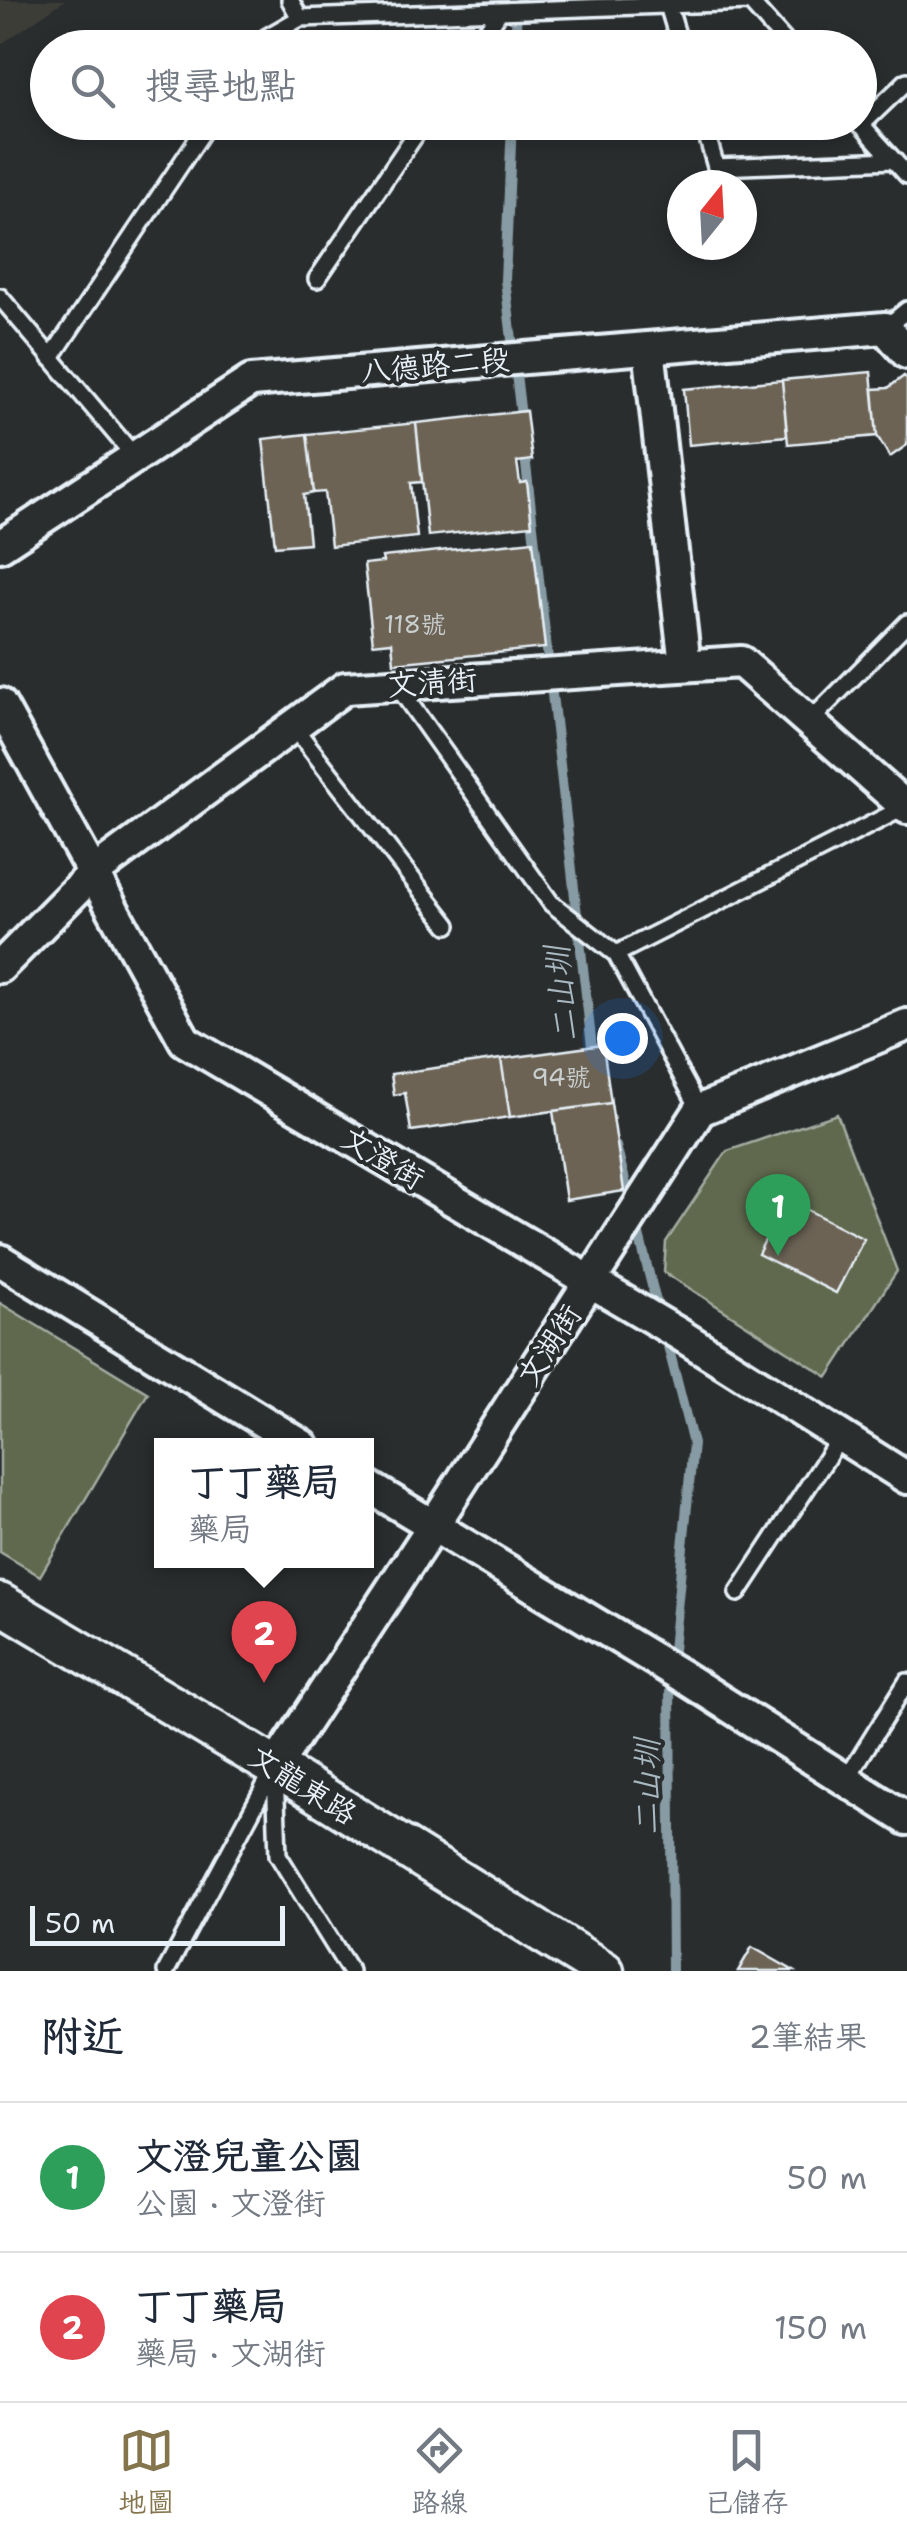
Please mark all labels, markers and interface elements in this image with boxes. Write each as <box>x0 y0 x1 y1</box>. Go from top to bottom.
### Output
search box <box>30 30 877 140</box>
icon: search <box>65 58 120 113</box>
text: 搜尋地點 <box>145 60 297 111</box>
north arrow <box>667 170 757 260</box>
street label: 八德路二段 <box>358 338 512 392</box>
house number: 118號 <box>384 607 446 641</box>
street label: 文清街 <box>386 658 478 706</box>
water label: 二山圳 <box>534 941 587 1044</box>
your location <box>597 1013 648 1064</box>
house number: 94號 <box>532 1060 590 1094</box>
street label: 文澄街 <box>334 1117 432 1199</box>
pin: 1 <box>746 1174 810 1256</box>
street label: 文湖街 <box>507 1296 591 1394</box>
popup <box>154 1438 374 1568</box>
text: 丁丁藥局 <box>188 1456 340 1507</box>
text: 藥局 <box>188 1507 252 1550</box>
pin: 2 <box>232 1600 296 1683</box>
street label: 文龍東路 <box>241 1736 365 1834</box>
water label: 二山圳 <box>625 1736 668 1835</box>
scale bar <box>30 1901 285 1946</box>
text: 50 m <box>45 1904 115 1942</box>
text: 附近 <box>40 2008 124 2064</box>
text: 2筆結果 <box>749 2015 867 2058</box>
text: 文澄兒童公園 <box>135 2130 363 2181</box>
text: 1 <box>65 2156 80 2199</box>
text: 50 m <box>787 2156 867 2199</box>
text: 公園 · 文澄街 <box>135 2181 326 2224</box>
text: 丁丁藥局 <box>135 2280 287 2331</box>
text: 2 <box>61 2306 84 2349</box>
text: 150 m <box>774 2306 867 2349</box>
text: 藥局 · 文湖街 <box>135 2331 326 2374</box>
tab: 地圖 <box>118 2423 175 2521</box>
tab: 路線 <box>411 2423 468 2521</box>
tab: 已儲存 <box>704 2423 789 2521</box>

